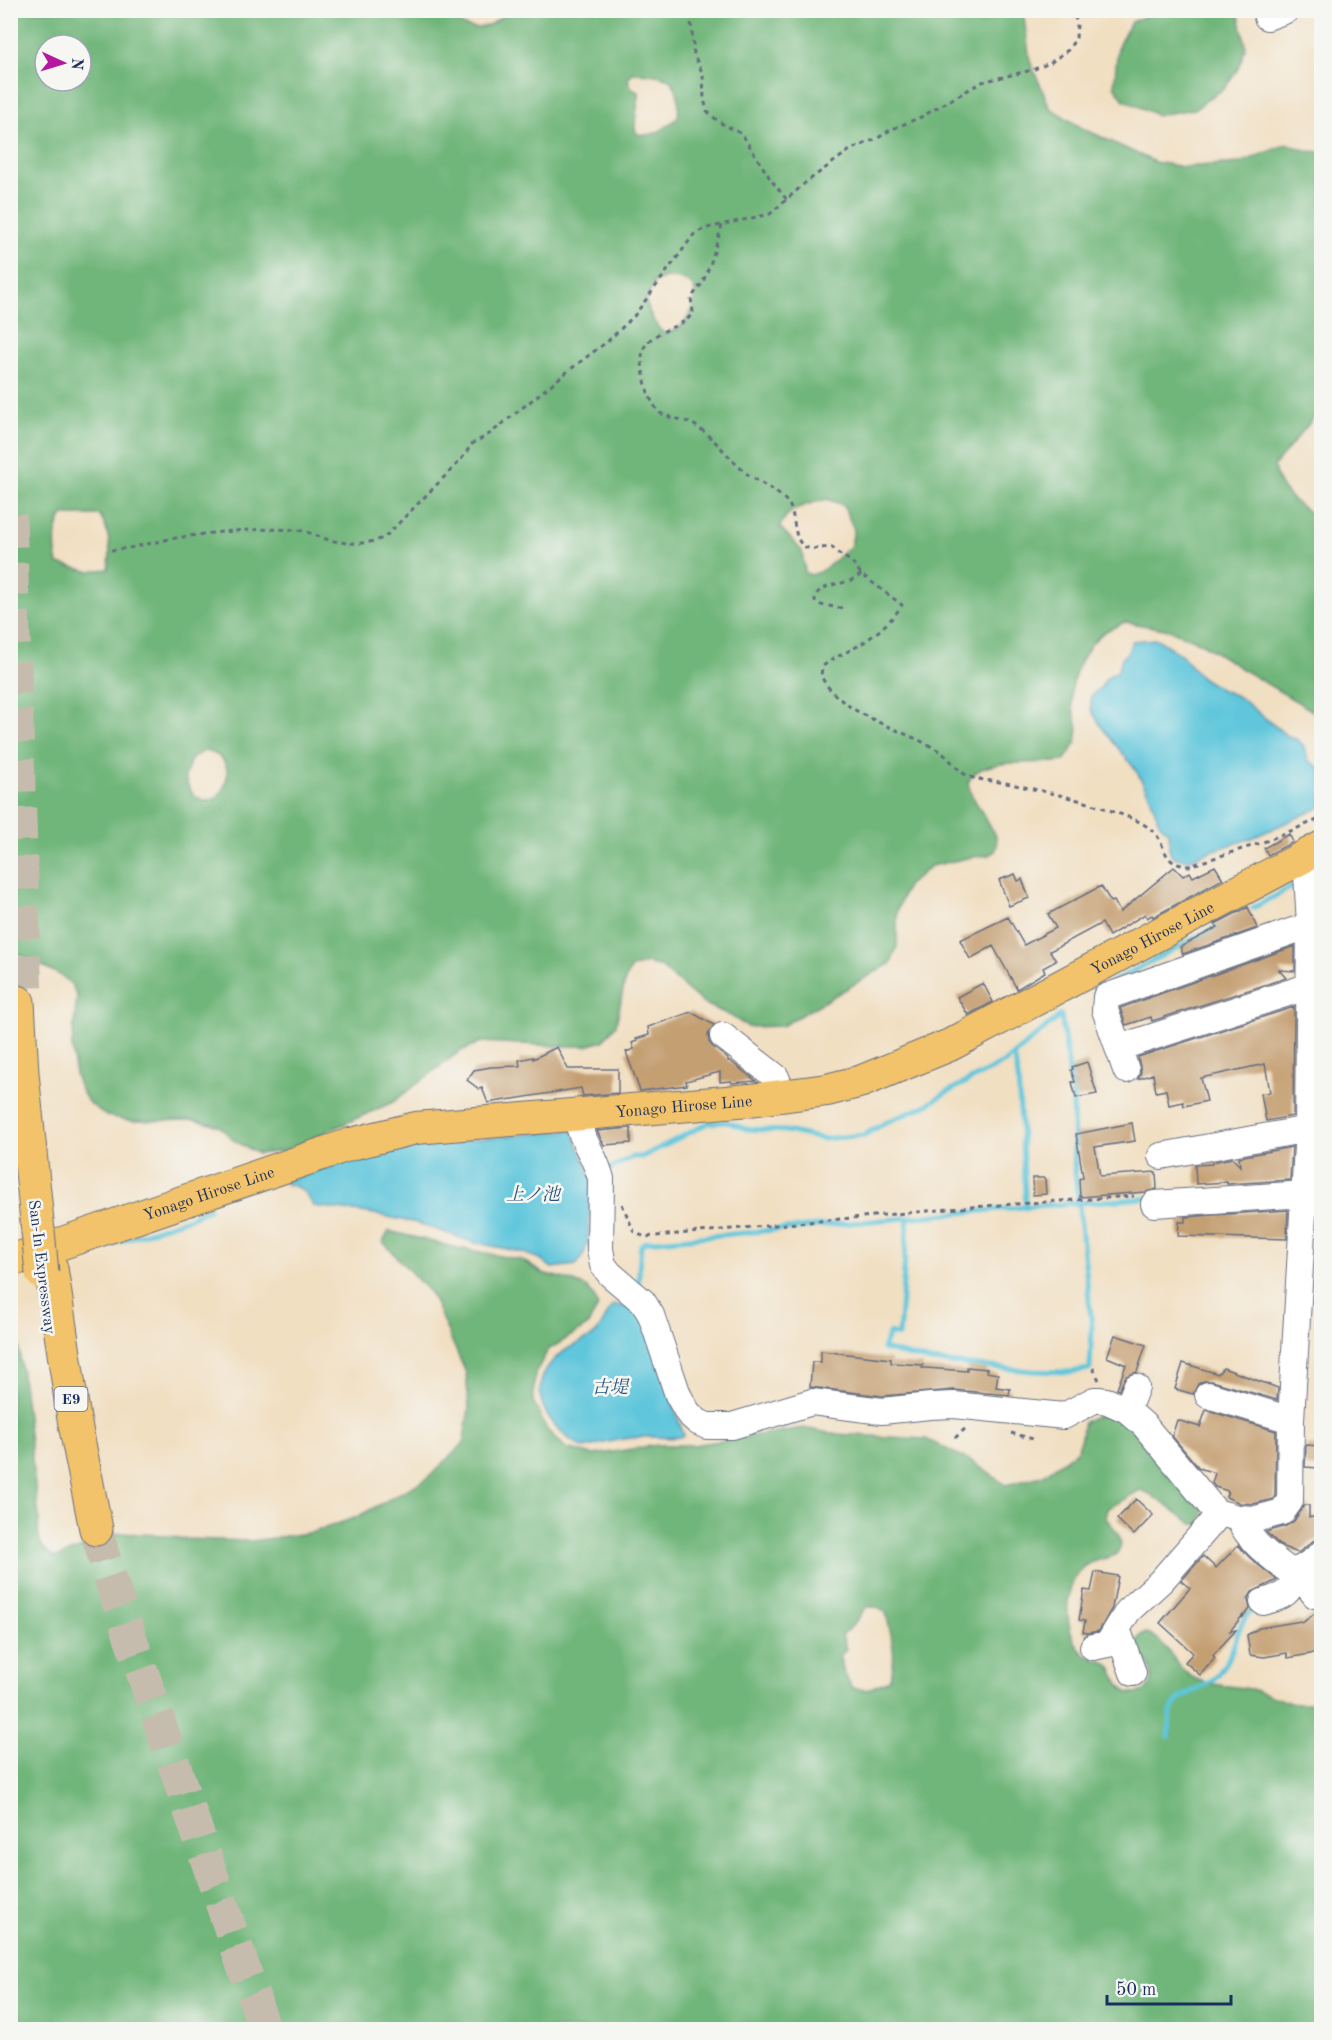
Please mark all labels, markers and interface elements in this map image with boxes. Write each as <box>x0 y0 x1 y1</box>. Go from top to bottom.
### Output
north arrow <box>33 33 93 93</box>
text: N <box>68 57 84 71</box>
street label: Yonago Hirose Line <box>1088 900 1217 979</box>
street label: Yonago Hirose Line <box>615 1094 753 1121</box>
street label: Yonago Hirose Line <box>142 1165 277 1225</box>
water label: 上ノ池 <box>506 1185 562 1204</box>
street label: San-In Expressway <box>25 1199 57 1336</box>
water label: 古堤 <box>592 1377 630 1397</box>
road number: E9 <box>54 1387 88 1411</box>
scale bar <box>1107 1968 1232 2006</box>
text: 50 m <box>1116 1981 1156 1999</box>

